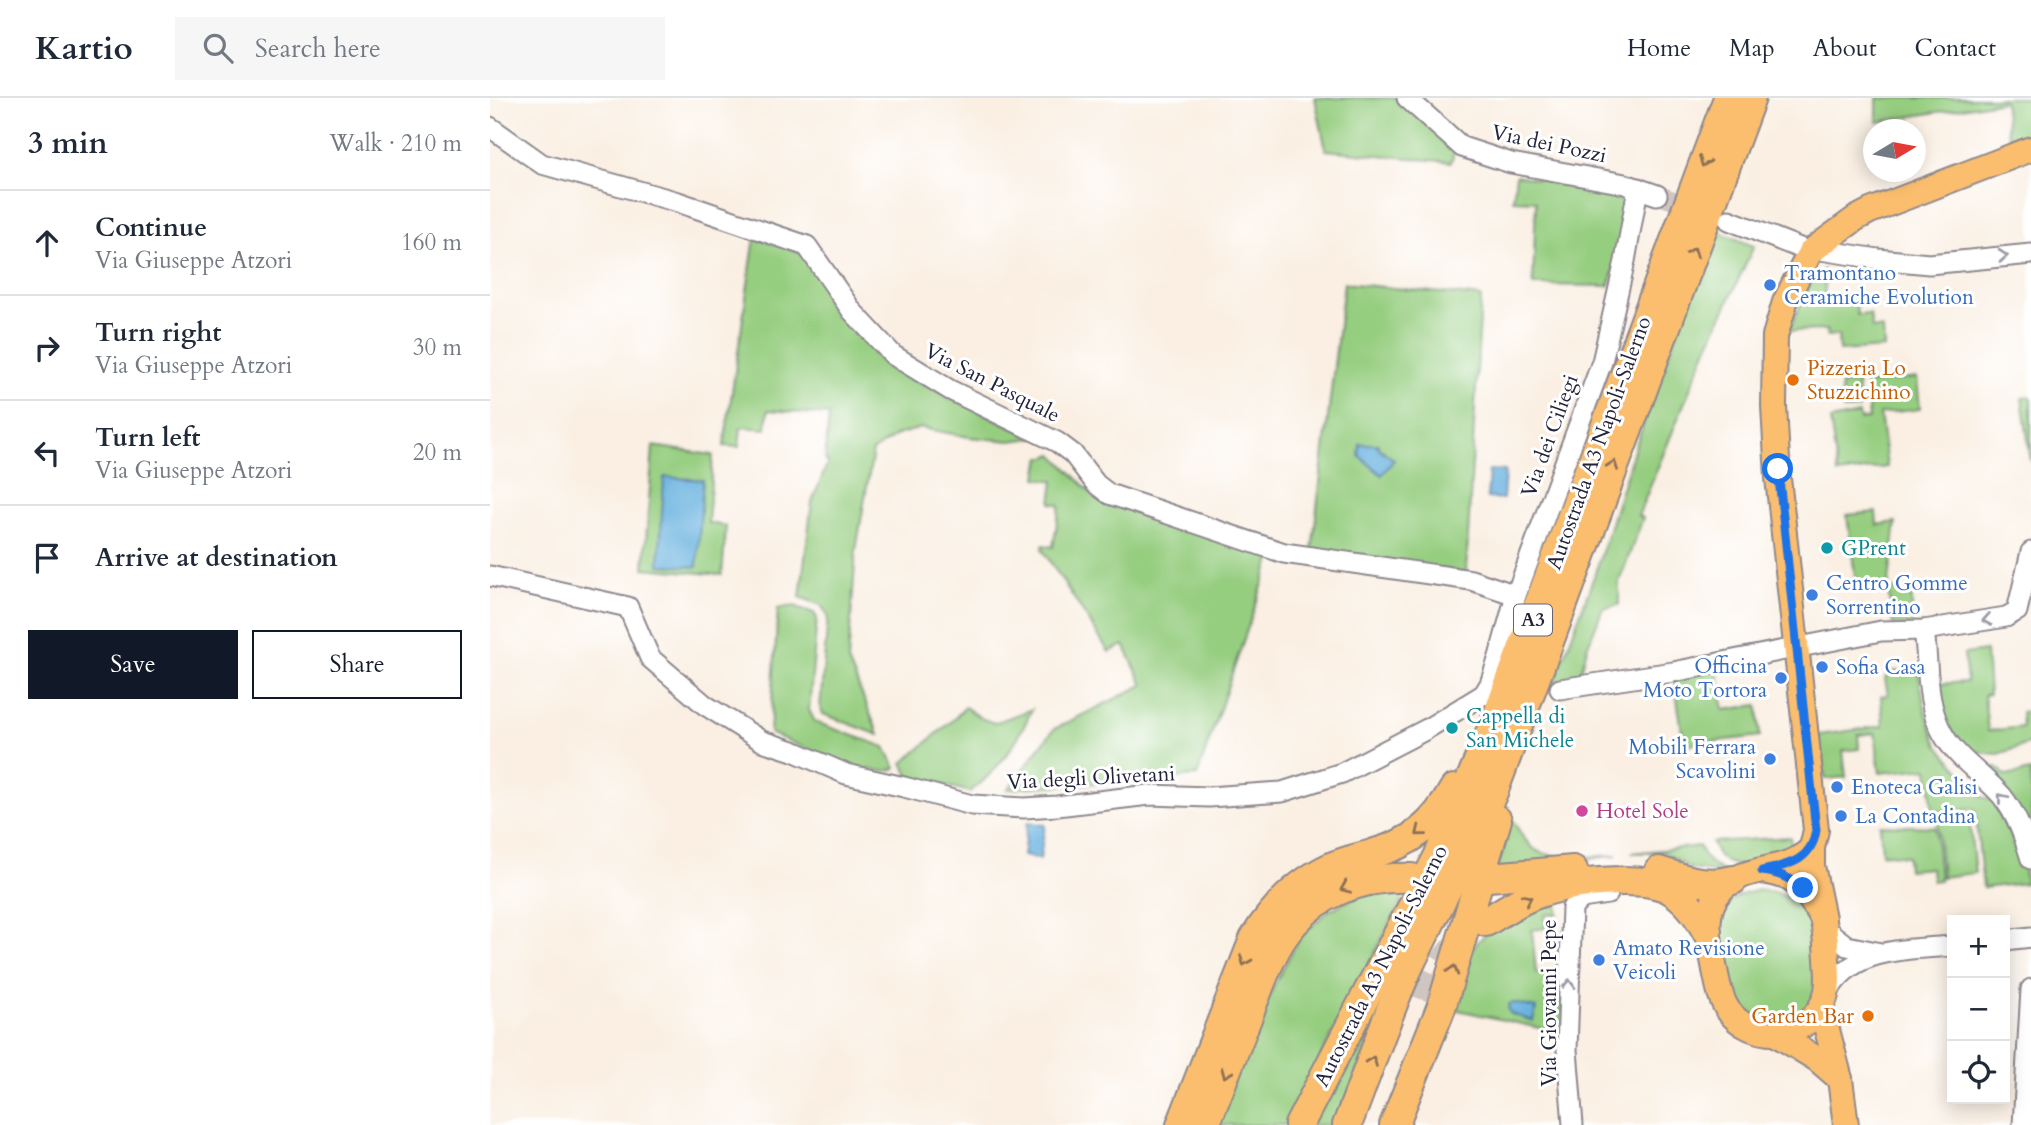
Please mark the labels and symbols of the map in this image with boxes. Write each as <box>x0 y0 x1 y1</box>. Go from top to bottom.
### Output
street label: Via dei Pozzi <box>1489 118 1609 170</box>
north arrow <box>1863 119 1926 182</box>
one-way arrow <box>1698 155 1712 167</box>
one-way arrow <box>1685 246 1699 258</box>
one-way arrow <box>1998 249 2009 264</box>
place label: Tramontano Ceramiche Evolution <box>1784 259 1974 312</box>
marker: Tramontano Ceramiche Evolution <box>1762 277 1778 293</box>
street label: Autostrada A3 Napoli-Salerno <box>1540 312 1658 574</box>
street label: Via San Pasquale <box>919 336 1065 430</box>
place label: Pizzeria Lo Stuzzichino <box>1807 354 1911 407</box>
street label: Via dei Ciliegi <box>1514 370 1586 501</box>
marker: Pizzeria Lo Stuzzichino <box>1785 372 1801 388</box>
route start <box>1762 453 1793 484</box>
one-way arrow <box>1605 459 1619 471</box>
place label: GPrent <box>1841 534 1906 563</box>
marker: GPrent <box>1819 540 1835 556</box>
place label: Centro Gomme Sorrentino <box>1826 569 1968 622</box>
marker: Centro Gomme Sorrentino <box>1804 587 1820 603</box>
road number: A3 <box>1514 604 1552 636</box>
one-way arrow <box>1981 612 1993 627</box>
place label: Officina Moto Tortora <box>1643 652 1767 705</box>
place label: Sofia Casa <box>1836 653 1926 682</box>
marker: Sofia Casa <box>1814 659 1830 675</box>
marker: Officina Moto Tortora <box>1773 670 1789 686</box>
place label: Cappella di San Michele <box>1466 702 1574 755</box>
marker: Cappella di San Michele <box>1444 720 1460 736</box>
place label: Mobili Ferrara Scavolini <box>1628 733 1756 786</box>
marker: Mobili Ferrara Scavolini <box>1762 751 1778 767</box>
street label: Via degli Olivetani <box>1006 759 1176 797</box>
place label: Enoteca Galisi <box>1851 773 1978 802</box>
marker: Enoteca Galisi <box>1829 779 1845 795</box>
one-way arrow <box>1998 794 2010 807</box>
place label: Hotel Sole <box>1596 797 1689 826</box>
place label: La Contadina <box>1855 802 1976 831</box>
marker: Hotel Sole <box>1574 803 1590 819</box>
marker: La Contadina <box>1833 808 1849 824</box>
one-way arrow <box>1415 823 1427 836</box>
street label: Autostrada A3 Napoli-Salerno <box>1307 840 1455 1092</box>
route end <box>1787 872 1818 903</box>
one-way arrow <box>1340 880 1352 894</box>
one-way arrow <box>1520 893 1532 907</box>
street label: Via Giovanni Pepe <box>1535 919 1564 1087</box>
place label: Amato Revisione Veicoli <box>1613 934 1765 987</box>
marker: Amato Revisione Veicoli <box>1591 952 1607 968</box>
one-way arrow <box>1240 954 1254 966</box>
one-way arrow <box>1445 964 1460 976</box>
one-way arrow <box>1562 978 1577 989</box>
place label: Garden Bar <box>1751 1002 1854 1031</box>
marker: Garden Bar <box>1860 1008 1876 1024</box>
one-way arrow <box>1364 1056 1378 1068</box>
one-way arrow <box>1220 1066 1234 1078</box>

